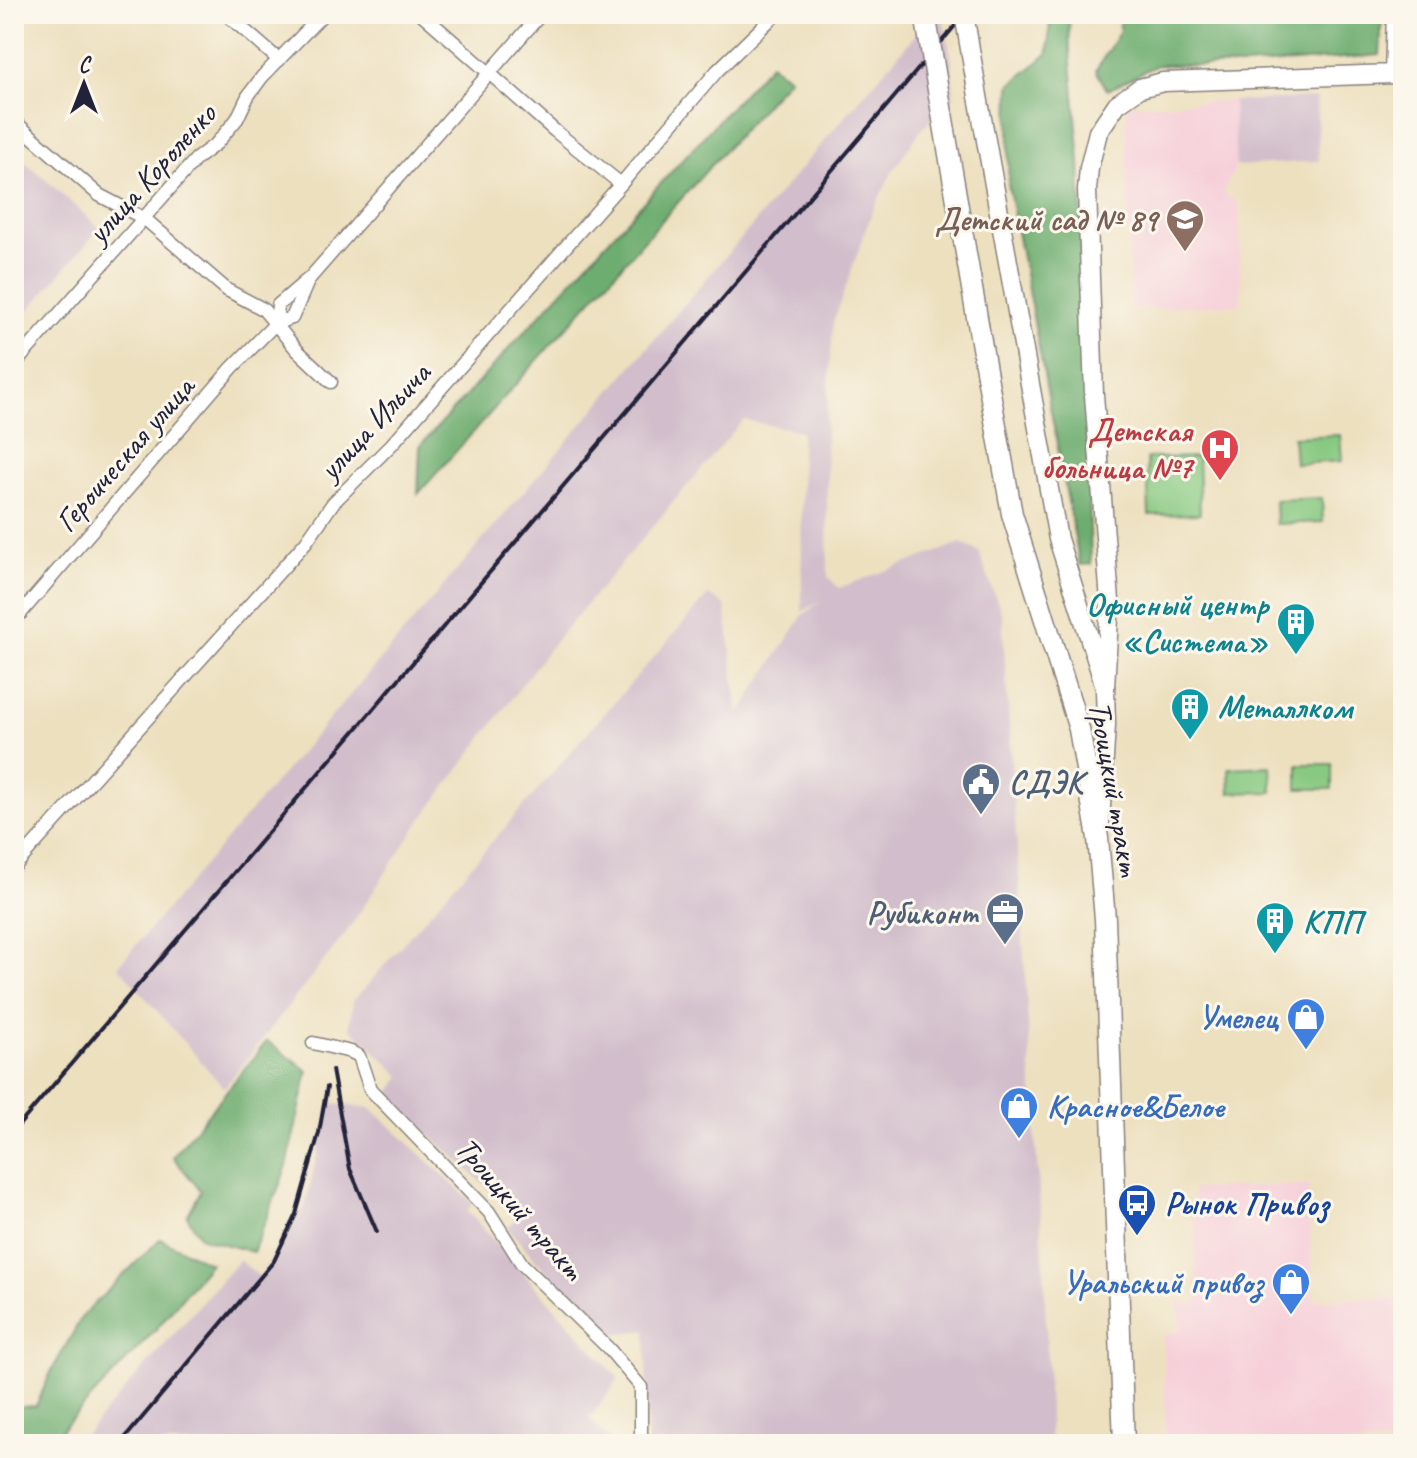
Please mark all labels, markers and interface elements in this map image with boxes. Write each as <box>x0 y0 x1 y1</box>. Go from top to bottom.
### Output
north arrow <box>44 44 124 124</box>
text: С <box>79 51 93 79</box>
street label: улица Короленко <box>76 93 226 254</box>
school or university icon: Детский сад № 89 <box>1164 198 1206 253</box>
place label: Детский сад № 89 <box>935 199 1161 240</box>
street label: улица Ильича <box>308 352 441 490</box>
street label: Героическая улица <box>46 366 205 541</box>
place label: Детская больница №7 <box>1042 410 1196 488</box>
hospital icon: Детская больница №7 <box>1199 427 1241 482</box>
place label: Офисный центр «Система» <box>1086 584 1270 662</box>
building icon: Офисный центр «Система» <box>1275 601 1317 656</box>
building icon: Металлком <box>1169 686 1211 741</box>
place label: Металлком <box>1218 687 1355 728</box>
street label: Троицкий тракт <box>1079 698 1150 881</box>
public building icon: СДЭК <box>960 761 1002 816</box>
place label: СДЭК <box>1009 762 1089 803</box>
office icon: Рубиконт <box>984 891 1026 946</box>
place label: Рубиконт <box>867 892 980 933</box>
building icon: КПП <box>1254 900 1296 955</box>
place label: КПП <box>1303 901 1367 942</box>
shop icon: Умелец <box>1285 996 1327 1051</box>
place label: Умелец <box>1198 997 1280 1038</box>
shop icon: Красное&Белое <box>998 1085 1040 1140</box>
place label: Красное&Белое <box>1047 1086 1226 1127</box>
street label: Троицкий тракт <box>446 1128 595 1290</box>
bus stop icon: Рынок Привоз <box>1116 1182 1158 1237</box>
place label: Рынок Привоз <box>1165 1183 1332 1224</box>
shop icon: Уральский привоз <box>1270 1261 1312 1316</box>
place label: Уральский привоз <box>1062 1262 1266 1304</box>

